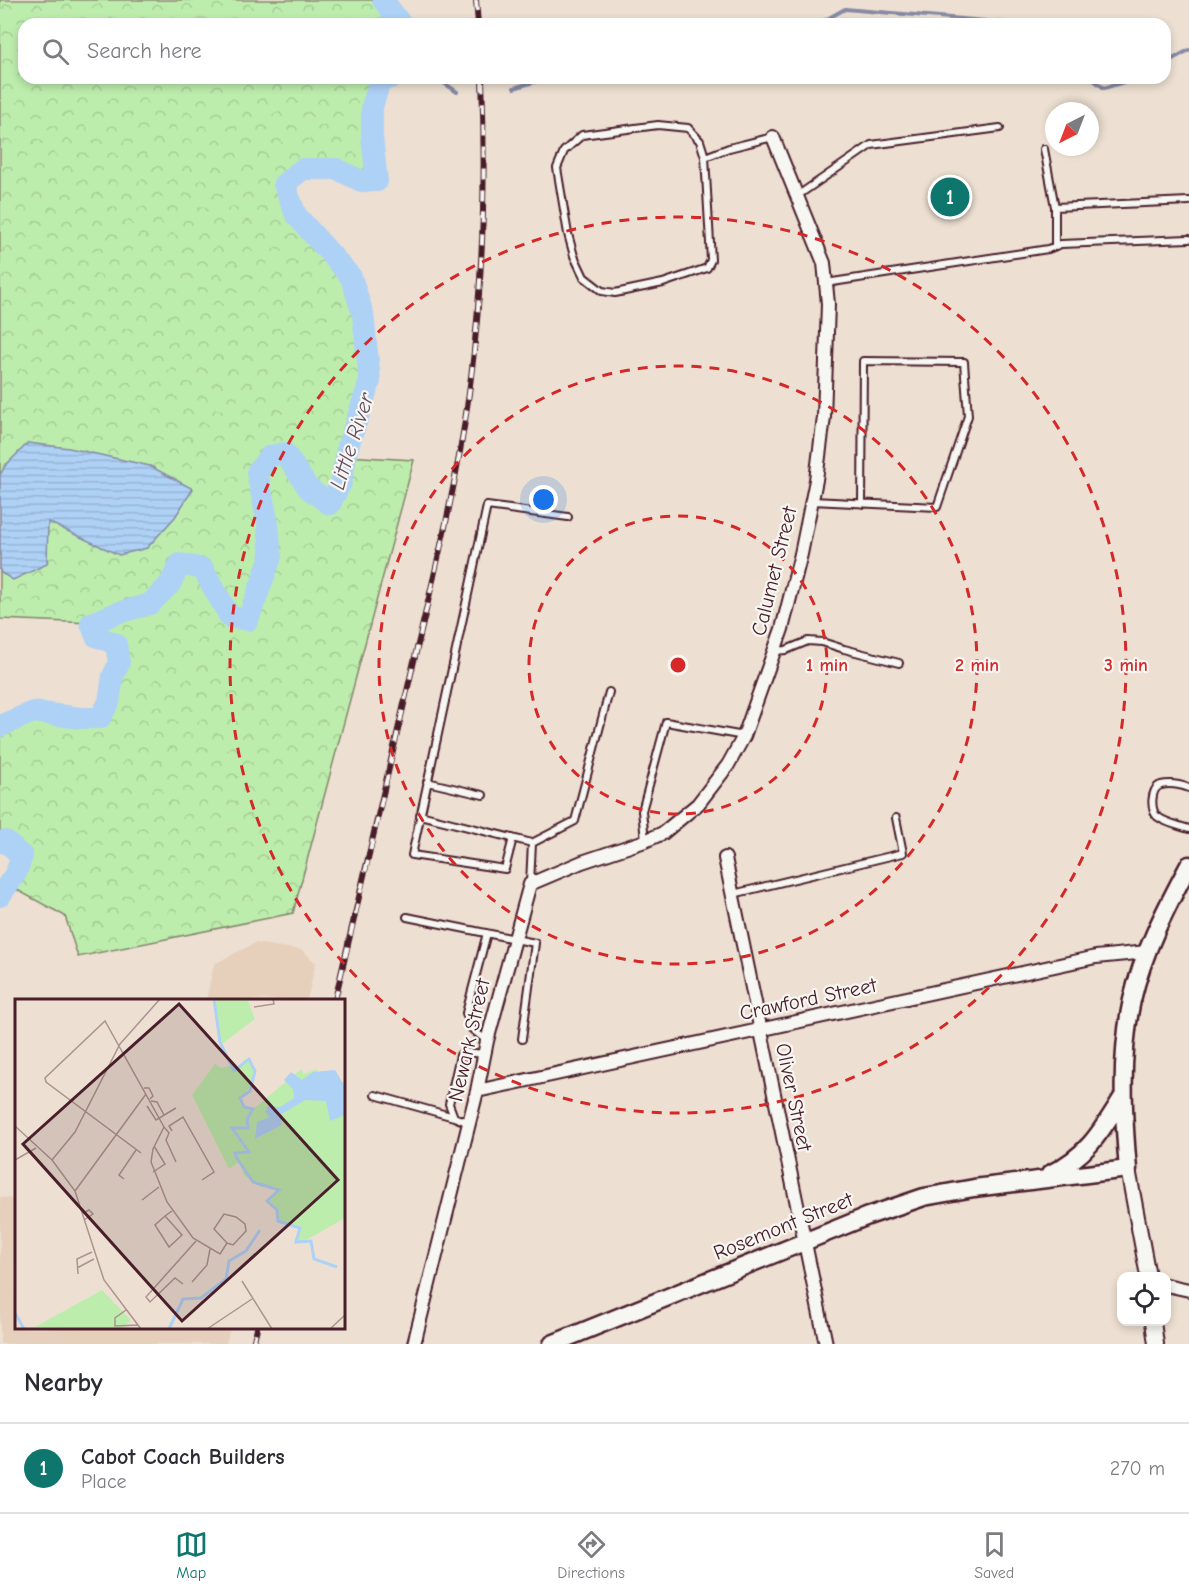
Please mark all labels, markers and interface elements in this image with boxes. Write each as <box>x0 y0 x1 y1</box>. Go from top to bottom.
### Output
search box <box>18 18 1171 84</box>
icon: search <box>39 35 72 68</box>
text: Search here <box>87 38 202 64</box>
north arrow <box>1045 102 1099 156</box>
pin: 1 <box>930 174 970 220</box>
water label: Little River <box>324 389 380 493</box>
your location <box>529 485 558 514</box>
street label: Calumet Street <box>746 503 802 638</box>
centre of rings <box>668 655 688 675</box>
text: 1 min <box>806 655 848 676</box>
text: 2 min <box>955 655 999 676</box>
text: 3 min <box>1104 655 1148 676</box>
street label: Crawford Street <box>737 973 880 1025</box>
street label: Newark Street <box>443 975 495 1104</box>
inset map <box>15 999 345 1329</box>
street label: Oliver Street <box>771 1041 817 1154</box>
street label: Rosemont Street <box>710 1187 857 1265</box>
map controls <box>1117 1272 1171 1326</box>
button: locate <box>1117 1272 1171 1326</box>
text: Nearby <box>24 1368 103 1398</box>
text: Cabot Coach Builders <box>81 1444 285 1470</box>
text: 1 <box>40 1457 47 1480</box>
text: 270 m <box>1110 1457 1165 1480</box>
text: Place <box>81 1470 127 1493</box>
tab: Map <box>175 1528 208 1582</box>
tab: Directions <box>557 1528 625 1582</box>
tab: Saved <box>974 1528 1014 1582</box>

